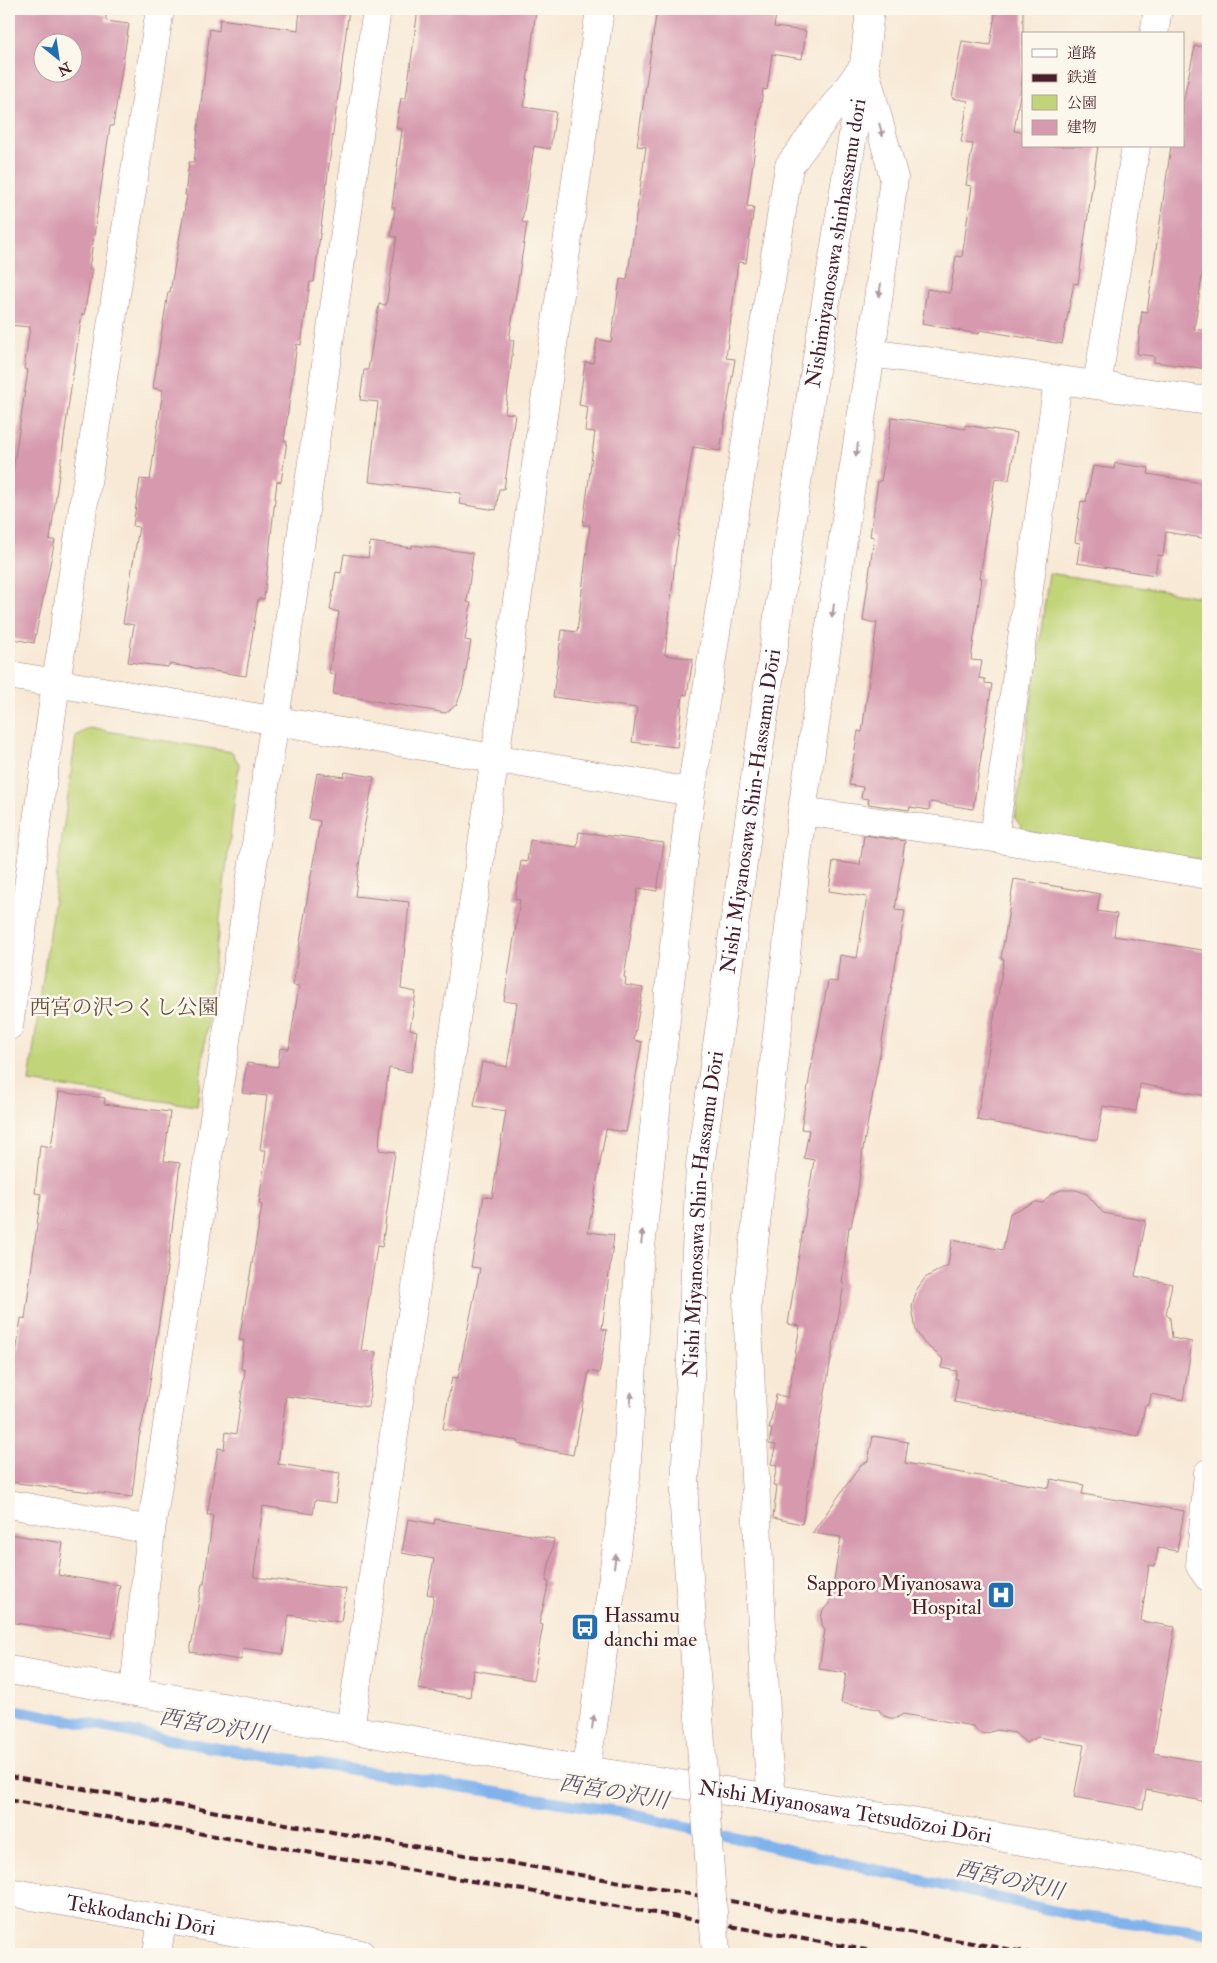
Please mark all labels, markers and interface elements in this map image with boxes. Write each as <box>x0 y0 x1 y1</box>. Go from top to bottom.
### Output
north arrow <box>32 32 82 82</box>
legend <box>1022 32 1184 148</box>
text: 道路 <box>1067 44 1097 63</box>
text: N <box>54 58 75 80</box>
text: 鉄道 <box>1067 68 1097 87</box>
text: 公園 <box>1067 94 1097 113</box>
street label: Nishimiyanosawa shinhassamu dori <box>799 96 872 390</box>
text: 建物 <box>1067 118 1097 137</box>
one-way arrow <box>878 122 886 137</box>
one-way arrow <box>875 282 883 298</box>
one-way arrow <box>852 443 860 459</box>
one-way arrow <box>828 604 836 620</box>
street label: Nishi Miyanosawa Shin-Hassamu Dōri <box>714 647 787 975</box>
park label: 西宮の沢つくし公園 <box>30 994 219 1021</box>
street label: Nishi Miyanosawa Shin-Hassamu Dōri <box>677 1049 730 1378</box>
one-way arrow <box>639 1229 647 1245</box>
one-way arrow <box>627 1391 635 1407</box>
one-way arrow <box>611 1552 619 1568</box>
place label: Sapporo Miyanosawa Hospital <box>806 1570 983 1621</box>
hospital icon: Sapporo Miyanosawa Hospital <box>986 1580 1016 1610</box>
place label: Hassamu danchi mae <box>604 1602 697 1653</box>
bus stop icon: Hassamu danchi mae <box>570 1612 600 1642</box>
water label: 西宮の沢川 <box>157 1703 273 1750</box>
one-way arrow <box>590 1713 598 1729</box>
water label: 西宮の沢川 <box>557 1769 673 1816</box>
street label: Nishi Miyanosawa Tetsudōzoi Dōri <box>697 1774 994 1849</box>
water label: 西宮の沢川 <box>953 1854 1069 1906</box>
street label: Tekkodanchi Dōri <box>64 1889 218 1942</box>

